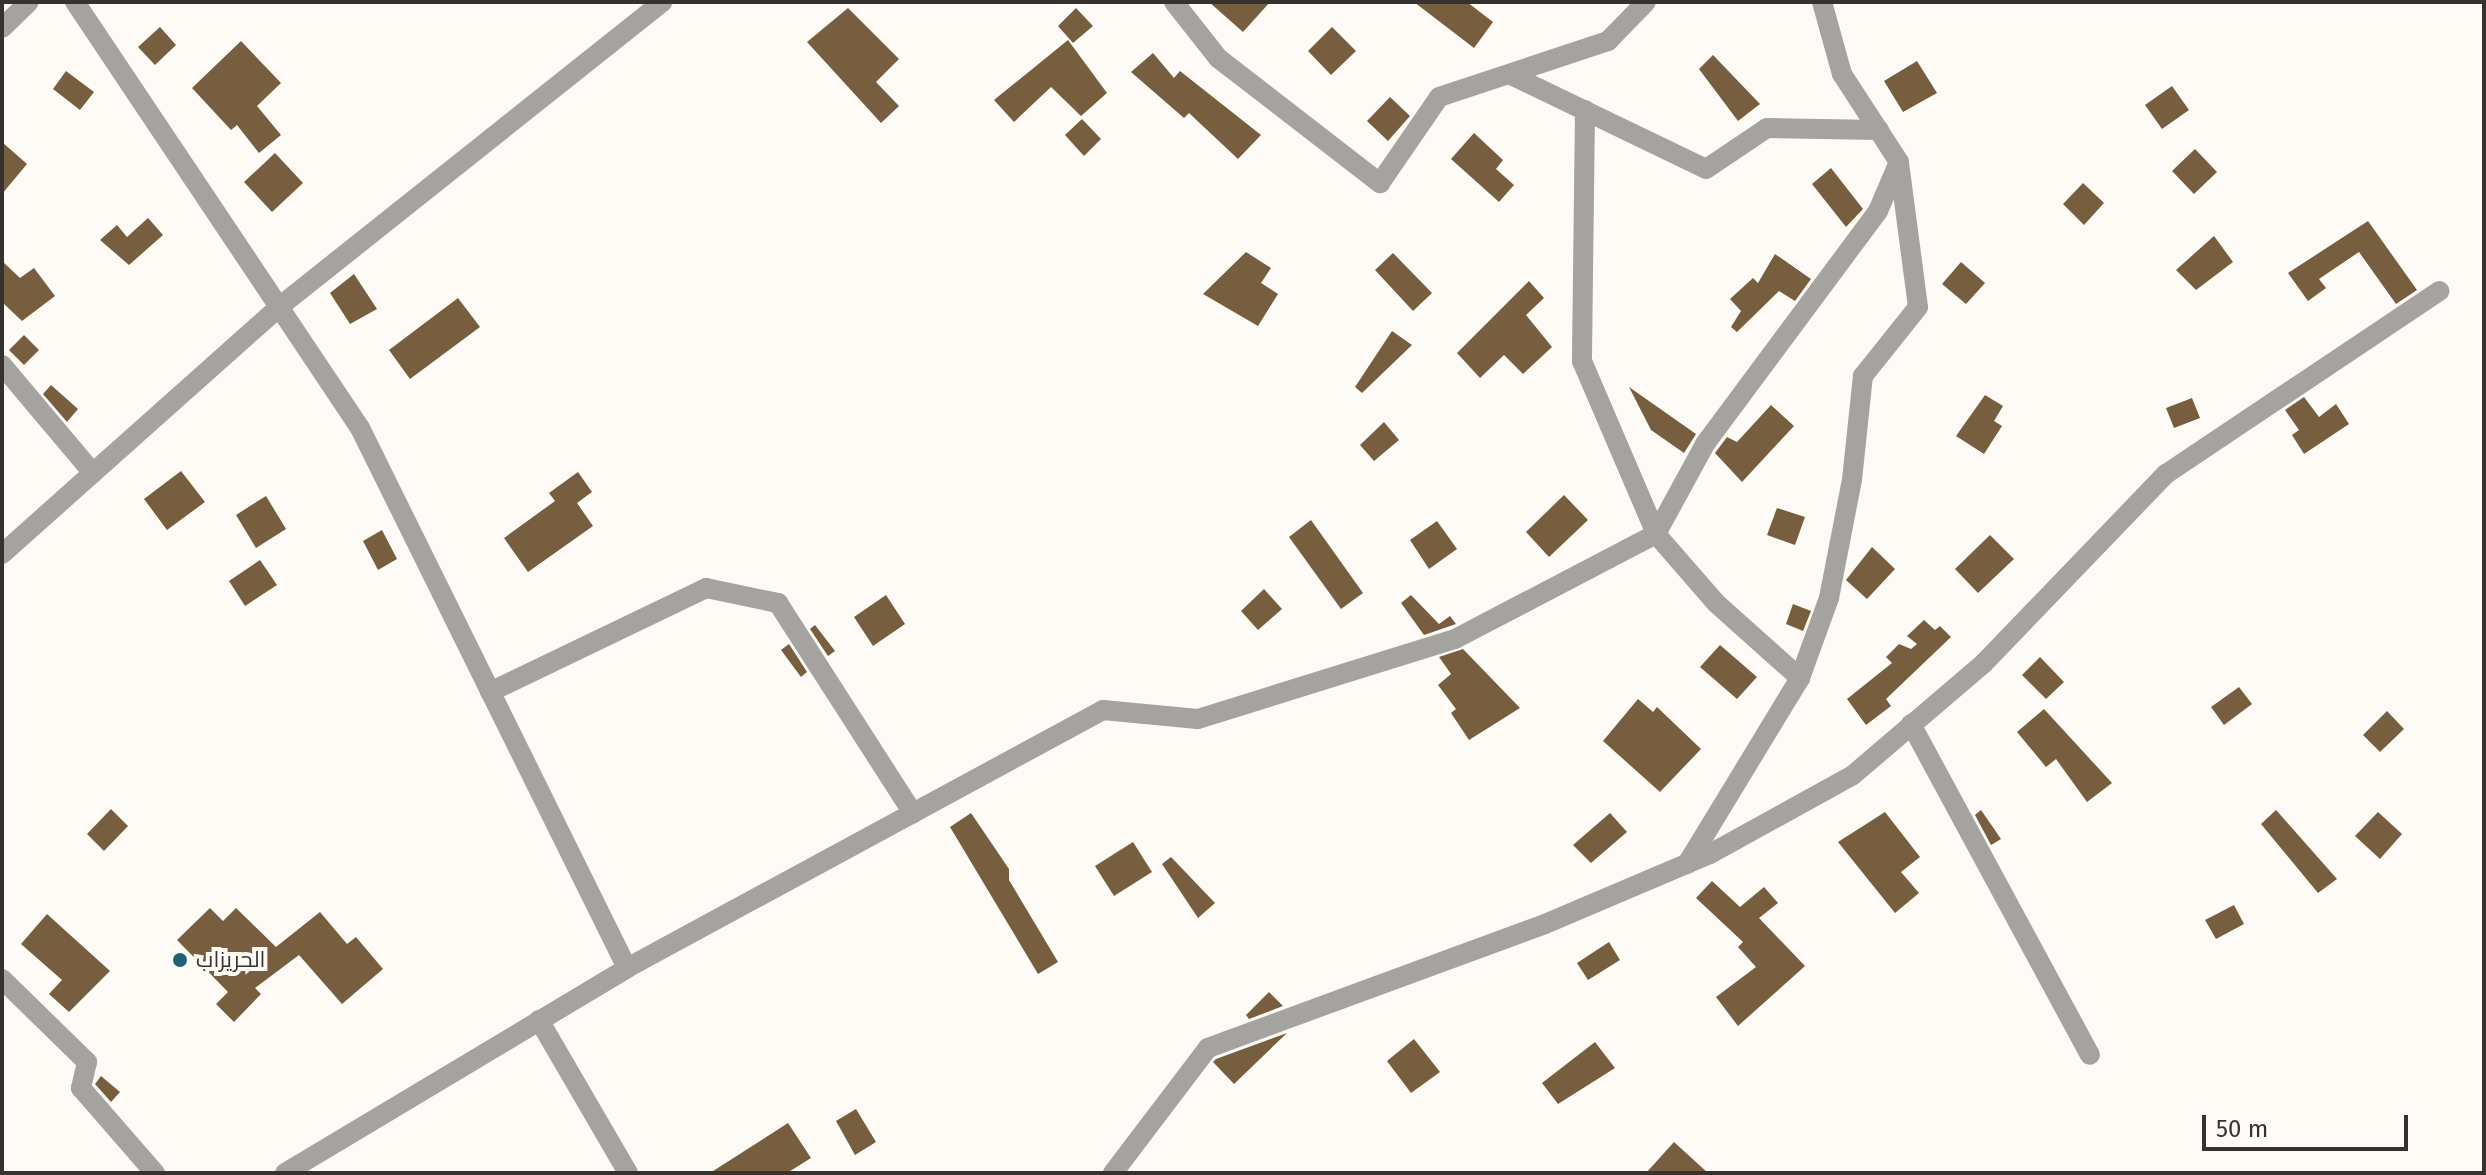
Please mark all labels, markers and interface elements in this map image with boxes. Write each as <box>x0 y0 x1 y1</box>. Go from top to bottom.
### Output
place label: الحريزاب <box>196 947 265 973</box>
marker: الحريزاب <box>171 951 189 969</box>
scale bar <box>2206 1099 2412 1149</box>
text: 50 m <box>2216 1115 2268 1143</box>

